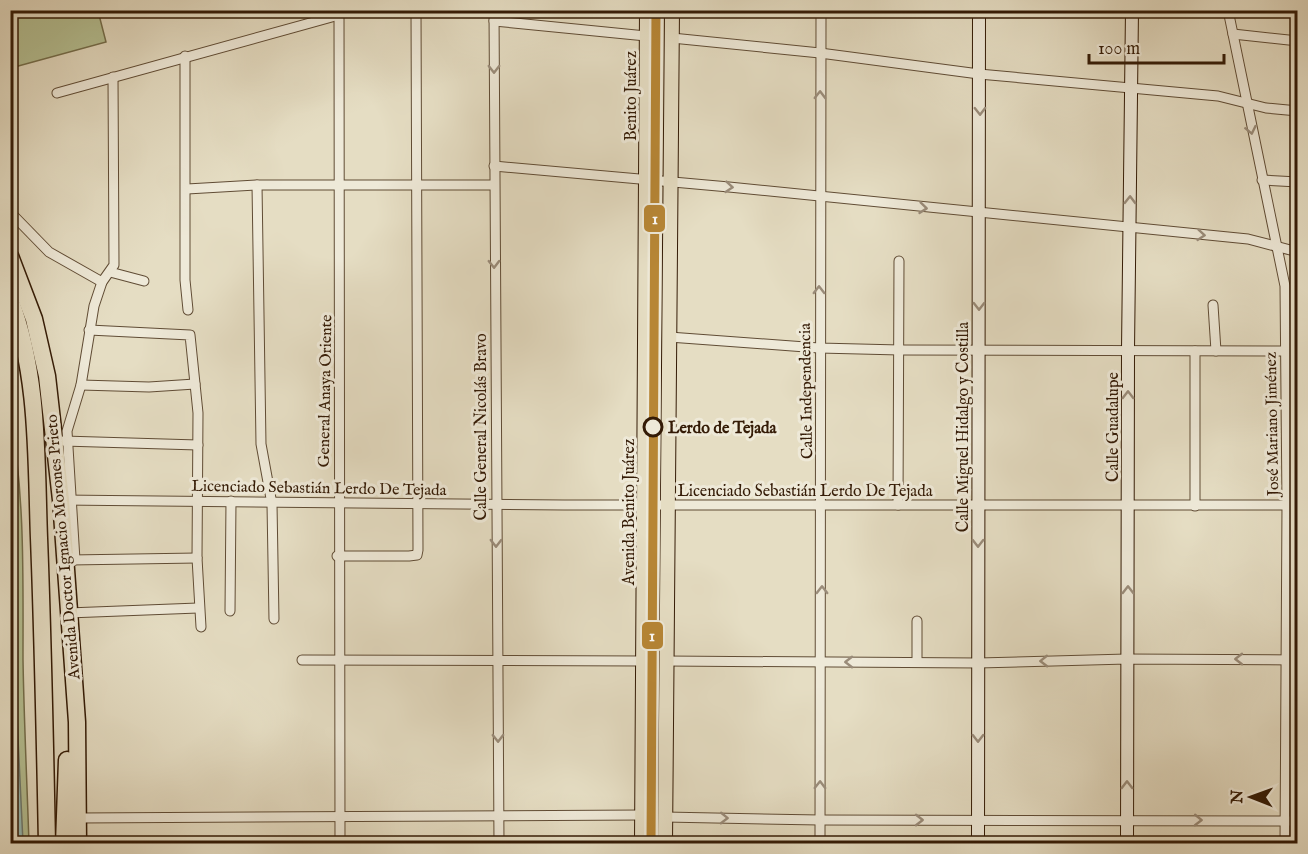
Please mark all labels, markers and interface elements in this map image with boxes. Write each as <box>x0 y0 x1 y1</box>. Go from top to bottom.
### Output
scale bar <box>1089 27 1224 65</box>
text: 100 m <box>1098 38 1140 61</box>
street label: Benito Juárez <box>622 51 642 141</box>
one-way arrow <box>488 64 500 73</box>
one-way arrow <box>814 91 826 100</box>
one-way arrow <box>973 106 986 115</box>
one-way arrow <box>1243 125 1256 135</box>
one-way arrow <box>725 180 734 193</box>
one-way arrow <box>1124 196 1136 205</box>
one-way arrow <box>919 201 928 214</box>
line badge: 1 <box>643 204 666 233</box>
text: 1 <box>652 210 658 230</box>
one-way arrow <box>1196 228 1205 241</box>
one-way arrow <box>488 259 500 268</box>
one-way arrow <box>813 286 825 295</box>
one-way arrow <box>973 301 985 310</box>
street label: General Anaya Oriente <box>315 314 337 468</box>
street label: Calle Miguel Hidalgo y Costilla <box>954 322 974 532</box>
street label: Calle Independencia <box>796 323 818 459</box>
street label: Calle General Nicolás Bravo <box>472 333 492 521</box>
street label: José Mariano Jiménez <box>1262 352 1284 498</box>
street label: Calle Guadalupe <box>1104 372 1124 482</box>
one-way arrow <box>1122 391 1134 400</box>
street label: Avenida Doctor Ignacio Morones Prieto <box>42 413 86 681</box>
marker: Lerdo de Tejada <box>643 417 663 437</box>
place label: Lerdo de Tejada <box>668 419 778 439</box>
street label: Avenida Benito Juárez <box>620 439 640 586</box>
street label: Licenciado Sebastián Lerdo De Tejada <box>191 477 447 501</box>
street label: Licenciado Sebastián Lerdo De Tejada <box>677 482 933 502</box>
one-way arrow <box>490 538 502 547</box>
one-way arrow <box>972 538 984 547</box>
one-way arrow <box>816 586 828 595</box>
one-way arrow <box>1122 586 1134 595</box>
line badge: 1 <box>641 621 664 650</box>
text: 1 <box>649 627 655 647</box>
one-way arrow <box>1235 653 1244 665</box>
one-way arrow <box>1040 655 1049 667</box>
one-way arrow <box>845 656 854 668</box>
one-way arrow <box>492 733 504 742</box>
one-way arrow <box>972 733 984 742</box>
north arrow <box>1221 767 1281 827</box>
one-way arrow <box>814 781 826 790</box>
one-way arrow <box>1121 781 1133 790</box>
text: N <box>1228 790 1248 805</box>
one-way arrow <box>719 812 728 824</box>
one-way arrow <box>914 814 923 826</box>
one-way arrow <box>1193 814 1202 826</box>

